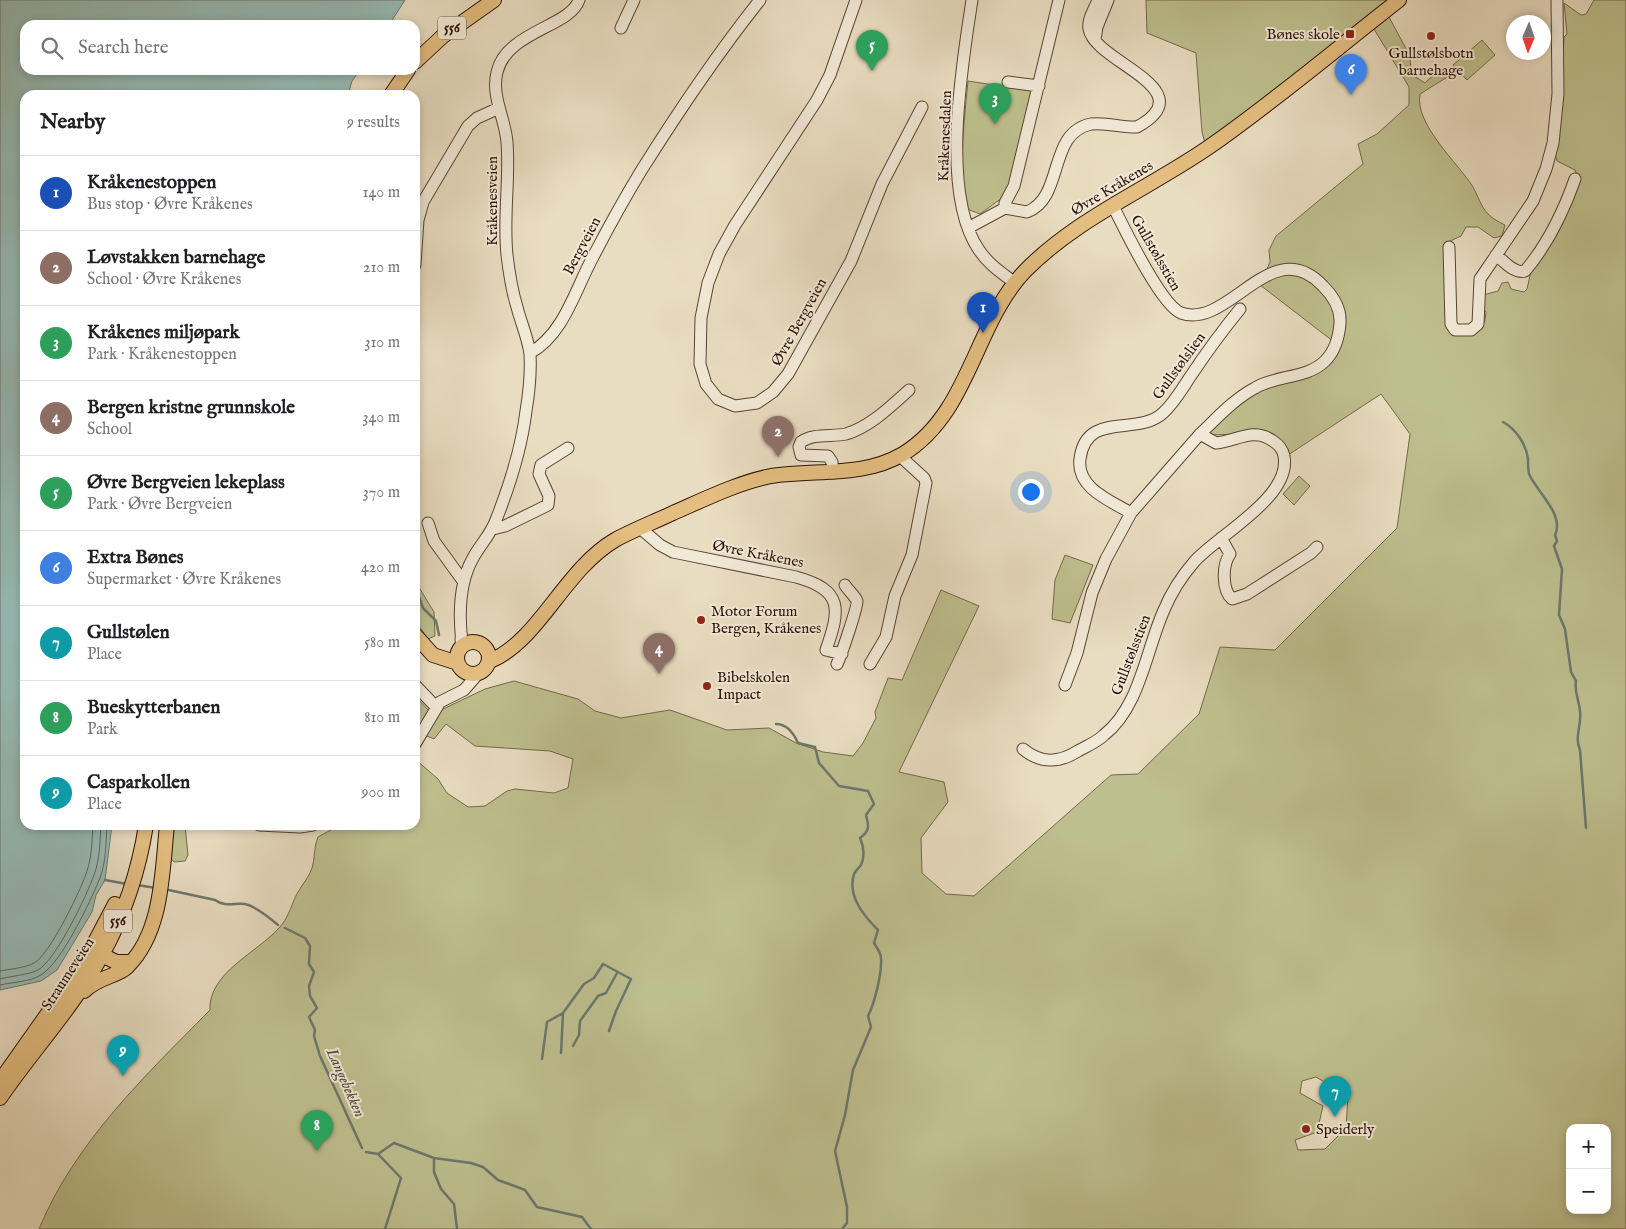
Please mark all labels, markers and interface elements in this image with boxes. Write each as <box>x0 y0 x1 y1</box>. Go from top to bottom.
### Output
north arrow <box>1506 15 1551 60</box>
road number: 556 <box>438 16 466 40</box>
search box <box>20 20 420 75</box>
place label: Bønes skole <box>1267 25 1340 44</box>
marker: Bønes skole <box>1344 28 1356 40</box>
pin: 5 <box>856 30 888 71</box>
marker: Gullstølsbotn barnehage <box>1425 30 1437 42</box>
icon: search <box>38 34 66 62</box>
text: Search here <box>78 36 169 60</box>
place label: Gullstølsbotn barnehage <box>1389 44 1473 80</box>
pin: 6 <box>1335 54 1367 95</box>
pin: 3 <box>979 83 1011 124</box>
street label: Kråkenesdalen <box>934 90 956 182</box>
text: Nearby <box>40 109 105 136</box>
text: 9 results <box>347 113 400 133</box>
street label: Kråkenesveien <box>483 156 502 246</box>
street label: Øvre Kråkenes <box>1067 156 1157 220</box>
text: Kråkenestoppen <box>87 171 216 195</box>
text: 1 <box>53 183 59 203</box>
text: 140 m <box>362 183 400 203</box>
text: Bus stop · Øvre Kråkenes <box>87 195 253 215</box>
street label: Gullstølsstien <box>1127 211 1185 295</box>
street label: Bergveien <box>559 214 605 278</box>
text: Løvstakken barnehage <box>87 246 265 270</box>
text: 2 <box>52 258 60 278</box>
text: 210 m <box>363 258 400 278</box>
text: School · Øvre Kråkenes <box>87 270 241 290</box>
street label: Øvre Bergveien <box>767 275 831 369</box>
pin: 1 <box>967 292 999 333</box>
text: Kråkenes miljøpark <box>87 321 240 345</box>
street label: Gullstølslien <box>1148 329 1210 403</box>
text: 3 <box>53 333 59 353</box>
text: 310 m <box>364 333 400 353</box>
text: Park · Kråkenestoppen <box>87 345 237 365</box>
text: Bergen kristne grunnskole <box>87 396 295 420</box>
text: 4 <box>52 408 60 428</box>
text: 340 m <box>362 408 400 428</box>
pin: 2 <box>762 416 794 457</box>
text: School <box>87 420 132 440</box>
text: Øvre Bergveien lekeplass <box>87 471 285 495</box>
your location <box>1018 479 1044 505</box>
text: 5 <box>53 483 59 503</box>
text: 370 m <box>363 483 400 503</box>
text: Park · Øvre Bergveien <box>87 495 232 515</box>
street label: Øvre Kråkenes <box>711 536 805 572</box>
text: Extra Bønes <box>87 546 184 570</box>
text: 6 <box>53 558 59 578</box>
text: 420 m <box>361 558 400 578</box>
text: Supermarket · Øvre Kråkenes <box>87 570 281 590</box>
place label: Motor Forum Bergen, Kråkenes <box>711 602 821 638</box>
street label: Gullstølsstien <box>1107 612 1155 698</box>
marker: Motor Forum Bergen, Kråkenes <box>695 614 707 626</box>
text: Gullstølen <box>87 621 170 645</box>
text: 7 <box>52 633 60 653</box>
text: 580 m <box>364 633 400 653</box>
pin: 4 <box>643 633 675 674</box>
text: Place <box>87 645 122 665</box>
place label: Bibelskolen Impact <box>717 668 790 704</box>
marker: Bibelskolen Impact <box>701 680 713 692</box>
text: Bueskytterbanen <box>87 696 220 720</box>
text: 8 <box>53 708 59 728</box>
text: 810 m <box>364 708 400 728</box>
text: Park <box>87 720 117 740</box>
text: Casparkollen <box>87 771 190 795</box>
text: 9 <box>53 783 59 803</box>
text: 900 m <box>361 783 400 803</box>
text: Place <box>87 795 122 815</box>
road number: 556 <box>104 909 132 932</box>
street label: Straumeveien <box>37 934 99 1014</box>
pin: 9 <box>107 1035 139 1076</box>
water label: Langebekken <box>320 1044 369 1121</box>
pin: 7 <box>1319 1076 1351 1117</box>
pin: 8 <box>301 1110 333 1151</box>
place label: Speiderly <box>1316 1120 1375 1139</box>
marker: Speiderly <box>1300 1123 1312 1135</box>
map controls <box>1566 1124 1611 1214</box>
button: + <box>1566 1124 1611 1169</box>
button: − <box>1566 1169 1611 1214</box>

